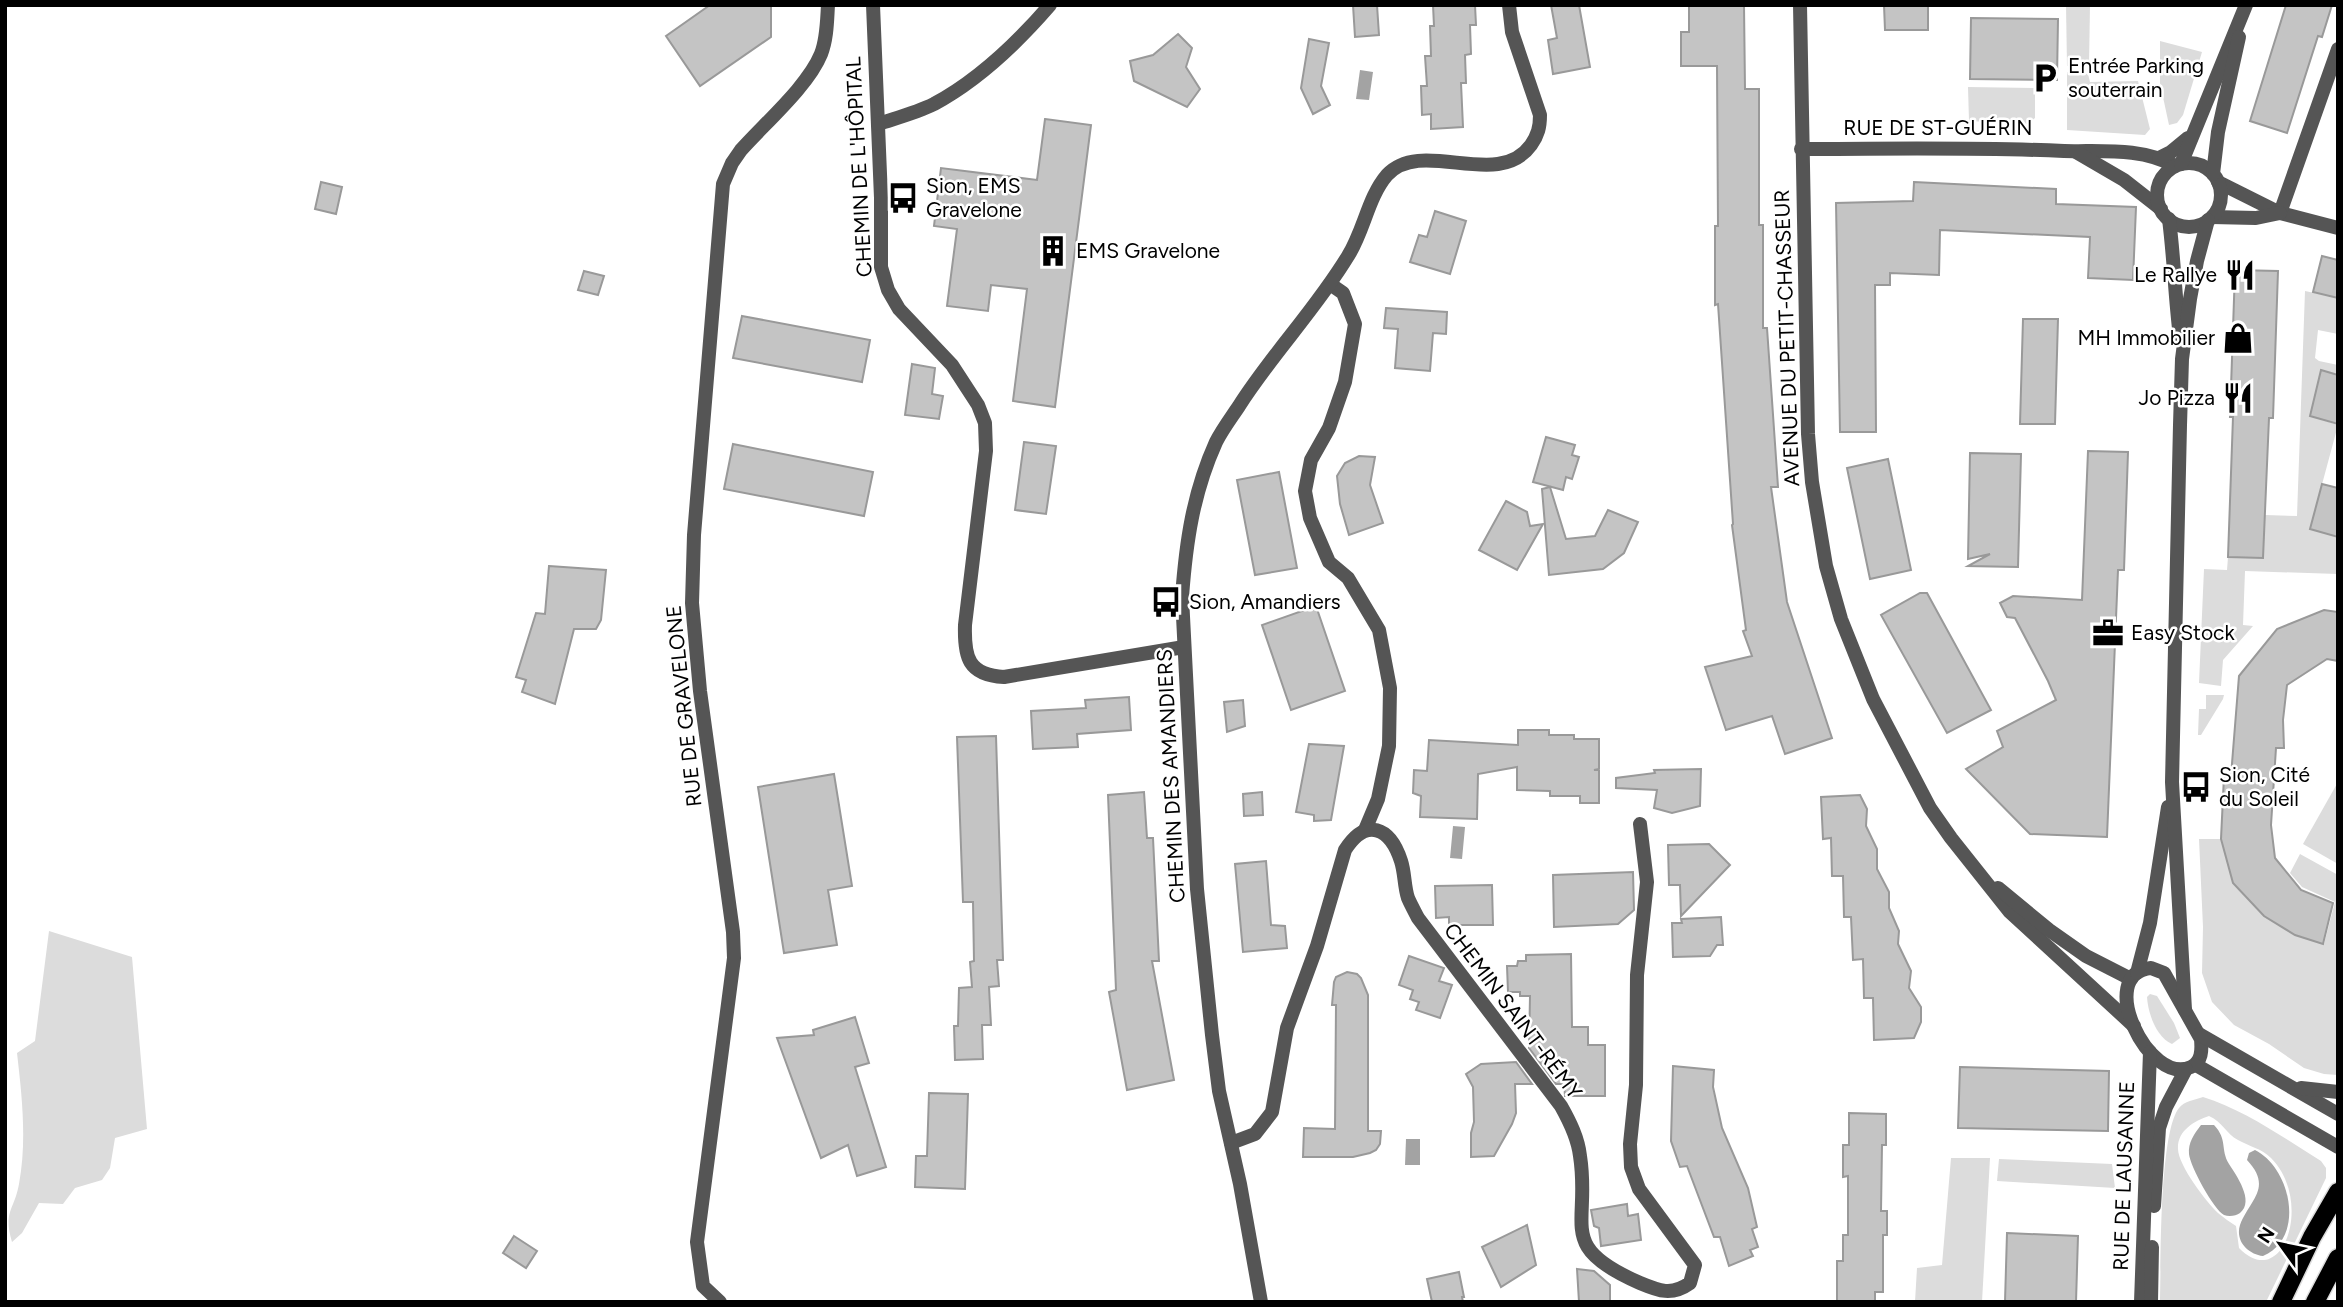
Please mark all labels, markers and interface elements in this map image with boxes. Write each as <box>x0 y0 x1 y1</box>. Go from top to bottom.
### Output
place label: Entrée Parking souterrain <box>2068 53 2204 102</box>
street label: CHEMIN DE L'HÔPITAL <box>840 56 877 278</box>
parking icon: Entrée Parking souterrain <box>2028 61 2062 95</box>
street label: RUE DE ST-GUÉRIN <box>1843 115 2033 140</box>
place label: Sion, EMS Gravelone <box>926 173 1022 222</box>
bus stop icon: Sion, EMS Gravelone <box>886 181 920 215</box>
street label: AVENUE DU PETIT-CHASSEUR <box>1769 189 1804 487</box>
building icon: EMS Gravelone <box>1036 234 1070 268</box>
place label: EMS Gravelone <box>1076 238 1220 263</box>
restaurant icon: Le Rallye <box>2223 258 2257 292</box>
place label: Le Rallye <box>2134 262 2217 287</box>
shop icon: MH Immobilier <box>2221 321 2255 355</box>
place label: MH Immobilier <box>2077 325 2215 350</box>
restaurant icon: Jo Pizza <box>2221 381 2255 415</box>
place label: Jo Pizza <box>2138 385 2215 410</box>
bus stop icon: Sion, Amandiers <box>1149 585 1183 619</box>
place label: Sion, Amandiers <box>1189 589 1341 614</box>
street label: RUE DE GRAVELONE <box>660 604 707 808</box>
office icon: Easy Stock <box>2091 616 2125 650</box>
place label: Easy Stock <box>2131 620 2235 645</box>
street label: CHEMIN DES AMANDIERS <box>1151 648 1190 904</box>
place label: Sion, Cité du Soleil <box>2219 762 2310 811</box>
bus stop icon: Sion, Cité du Soleil <box>2179 770 2213 804</box>
street label: CHEMIN SAINT-RÉMY <box>1439 918 1588 1104</box>
street label: RUE DE LAUSANNE <box>2108 1081 2139 1271</box>
north arrow <box>2245 1209 2315 1279</box>
text: N <box>2253 1223 2280 1247</box>

